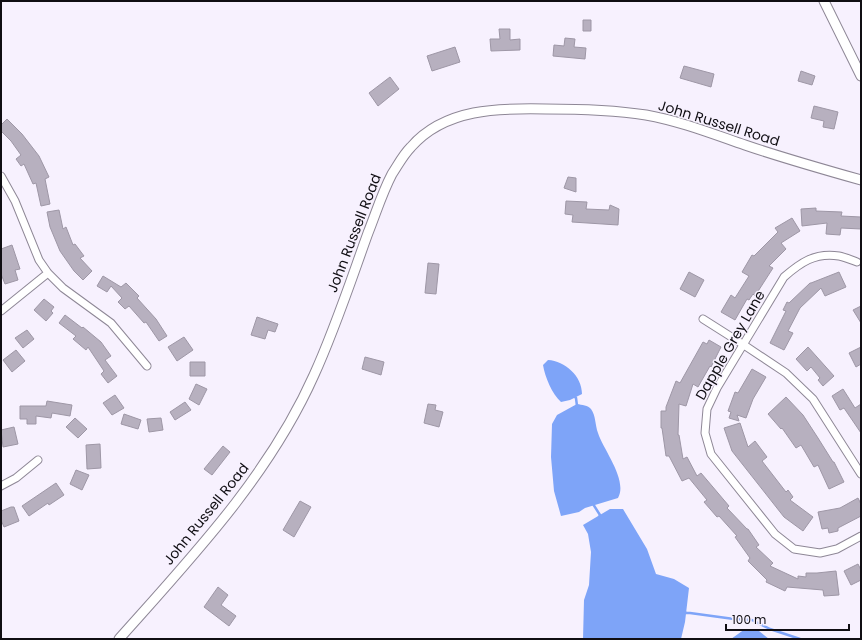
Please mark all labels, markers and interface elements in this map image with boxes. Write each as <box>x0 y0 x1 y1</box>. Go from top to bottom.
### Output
street label: John Russell Road <box>656 95 782 151</box>
street label: John Russell Road <box>322 171 386 295</box>
street label: Dapple Grey Lane <box>690 286 770 404</box>
street label: John Russell Road <box>159 459 253 569</box>
scale bar <box>726 606 849 632</box>
text: 100 m <box>732 611 766 628</box>

